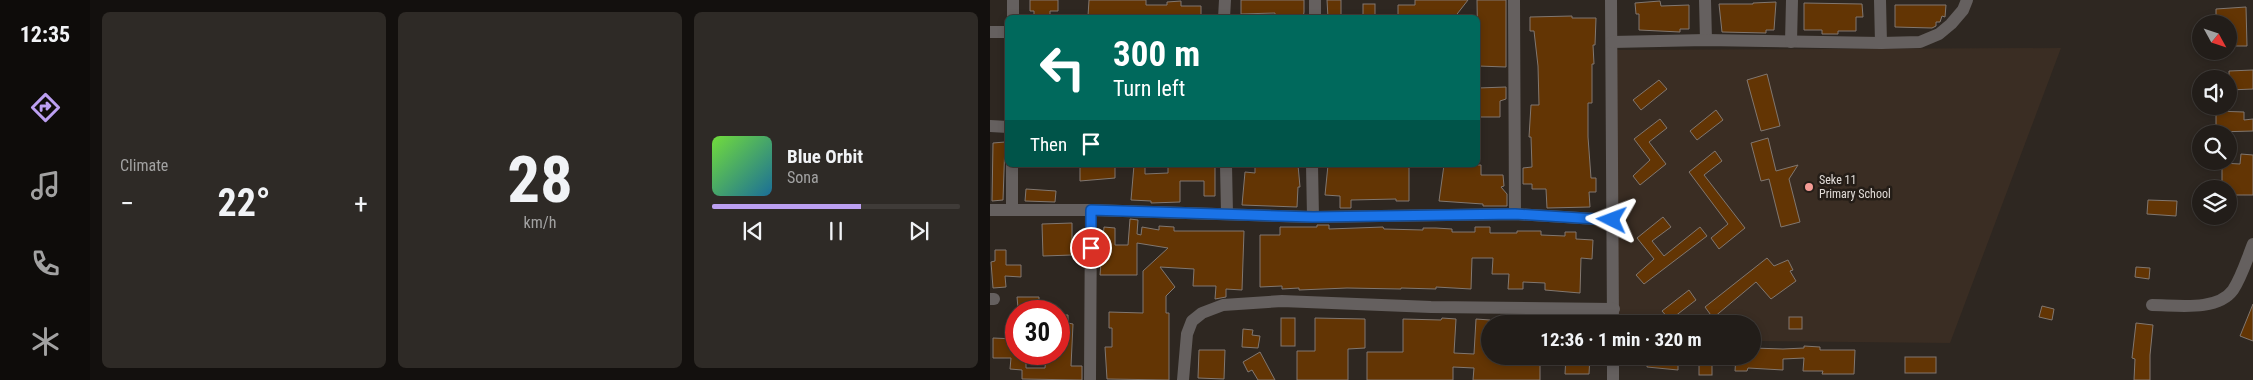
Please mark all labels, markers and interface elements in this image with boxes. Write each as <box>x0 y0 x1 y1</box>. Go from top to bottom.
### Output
north arrow <box>2192 15 2238 60</box>
map controls <box>2192 15 2237 225</box>
text: 12:35 <box>20 22 70 47</box>
text: 300 m <box>1113 34 1200 75</box>
icon: left <box>1030 35 1095 100</box>
button: sound <box>2192 70 2237 115</box>
text: Turn left <box>1113 76 1185 101</box>
icon: directions <box>28 90 63 125</box>
button: search <box>2192 125 2237 170</box>
icon: arrive <box>1077 130 1105 158</box>
text: Then <box>1030 133 1067 156</box>
text: 28 <box>507 142 573 218</box>
text: Blue Orbit <box>787 145 863 168</box>
text: Climate <box>120 156 168 175</box>
icon: music <box>28 168 63 203</box>
text: Sona <box>787 168 819 187</box>
place label: Seke 11 Primary School <box>1819 173 1891 201</box>
button: layers <box>2192 180 2237 225</box>
text: 22° <box>217 181 271 225</box>
marker: Seke 11 Primary School <box>1803 181 1815 193</box>
text: − <box>120 187 134 220</box>
text: + <box>354 187 368 220</box>
position arrow <box>1585 193 1637 245</box>
text: km/h <box>524 213 556 232</box>
icon: previous <box>739 217 767 245</box>
icon: pause <box>822 217 850 245</box>
icon: next <box>905 217 933 245</box>
pin <box>1070 227 1112 269</box>
icon: arrive <box>1077 234 1105 262</box>
icon: phone <box>28 246 63 281</box>
speed limit sign: 30 <box>1005 300 1070 365</box>
icon: climate <box>28 324 63 359</box>
text: 12:36 · 1 min · 320 m <box>1540 328 1702 351</box>

